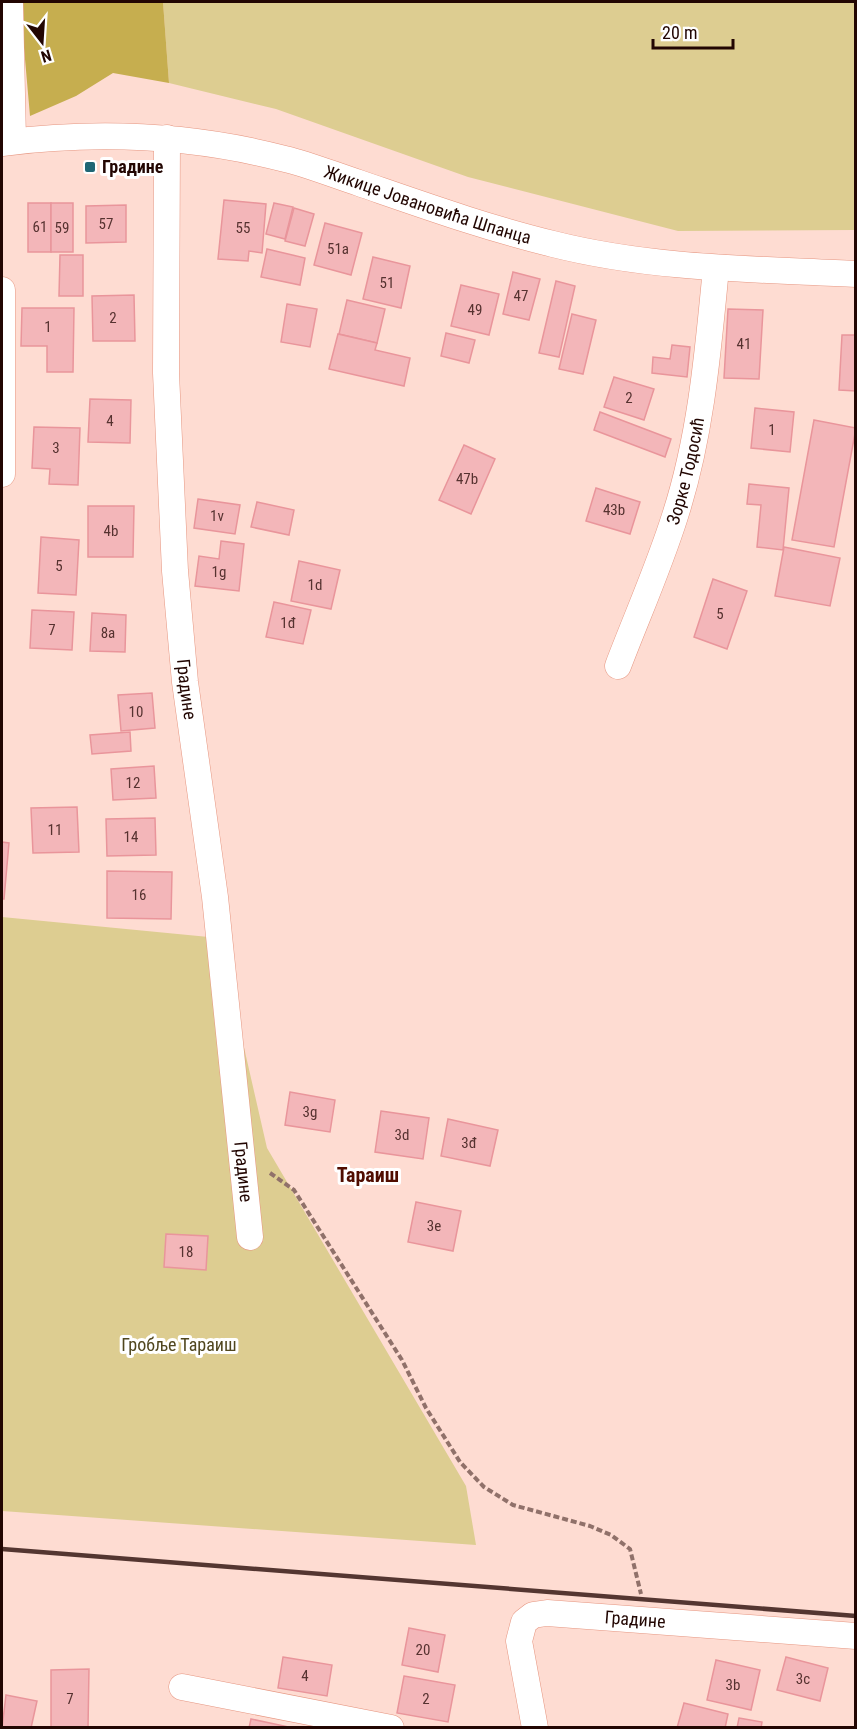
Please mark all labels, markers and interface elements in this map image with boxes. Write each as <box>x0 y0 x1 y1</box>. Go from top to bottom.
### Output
north arrow <box>12 12 72 72</box>
scale bar <box>653 12 732 50</box>
text: 20 m <box>662 22 697 43</box>
text: N <box>39 45 54 66</box>
place label: Градине <box>102 156 164 177</box>
marker: Градине <box>83 160 97 174</box>
street label: Жикице Јовановића Шпанца <box>321 161 533 248</box>
house number: 57 <box>99 215 113 233</box>
house number: 61 <box>33 218 47 236</box>
house number: 59 <box>55 219 69 237</box>
house number: 55 <box>236 219 250 237</box>
house number: 51a <box>327 240 349 258</box>
house number: 51 <box>380 274 394 292</box>
house number: 47 <box>514 287 528 305</box>
house number: 49 <box>468 301 482 319</box>
house number: 2 <box>109 309 117 327</box>
house number: 1 <box>44 318 52 336</box>
house number: 41 <box>737 335 751 353</box>
house number: 2 <box>625 389 633 407</box>
house number: 4 <box>106 412 114 430</box>
street label: Зорке Тодосић <box>662 415 708 527</box>
house number: 1 <box>768 421 776 439</box>
house number: 3 <box>52 439 60 457</box>
house number: 47b <box>456 470 478 488</box>
house number: 43b <box>603 501 625 519</box>
house number: 1v <box>210 507 224 525</box>
house number: 4b <box>104 522 118 540</box>
house number: 5 <box>55 557 63 575</box>
house number: 1g <box>212 563 226 581</box>
house number: 1d <box>308 576 322 594</box>
house number: 5 <box>716 605 724 623</box>
house number: 1đ <box>280 614 296 632</box>
house number: 7 <box>48 621 56 639</box>
house number: 8a <box>101 624 115 642</box>
street label: Градине <box>173 658 201 721</box>
house number: 10 <box>129 703 143 721</box>
house number: 12 <box>126 774 140 792</box>
house number: 11 <box>48 821 62 839</box>
house number: 14 <box>124 828 138 846</box>
house number: 16 <box>132 886 146 904</box>
house number: 3g <box>303 1103 317 1121</box>
house number: 3d <box>395 1126 409 1144</box>
house number: 3đ <box>461 1134 477 1152</box>
street label: Градине <box>230 1140 257 1203</box>
district label: Тараиш <box>337 1163 399 1187</box>
house number: 3e <box>427 1217 441 1235</box>
house number: 18 <box>179 1243 193 1261</box>
park label: Гробље Тараиш <box>121 1334 237 1355</box>
street label: Градине <box>604 1606 666 1632</box>
house number: 20 <box>416 1641 430 1659</box>
house number: 4 <box>301 1667 309 1685</box>
house number: 3c <box>796 1670 810 1688</box>
house number: 3b <box>726 1676 740 1694</box>
house number: 7 <box>66 1690 74 1708</box>
house number: 2 <box>422 1690 430 1708</box>

